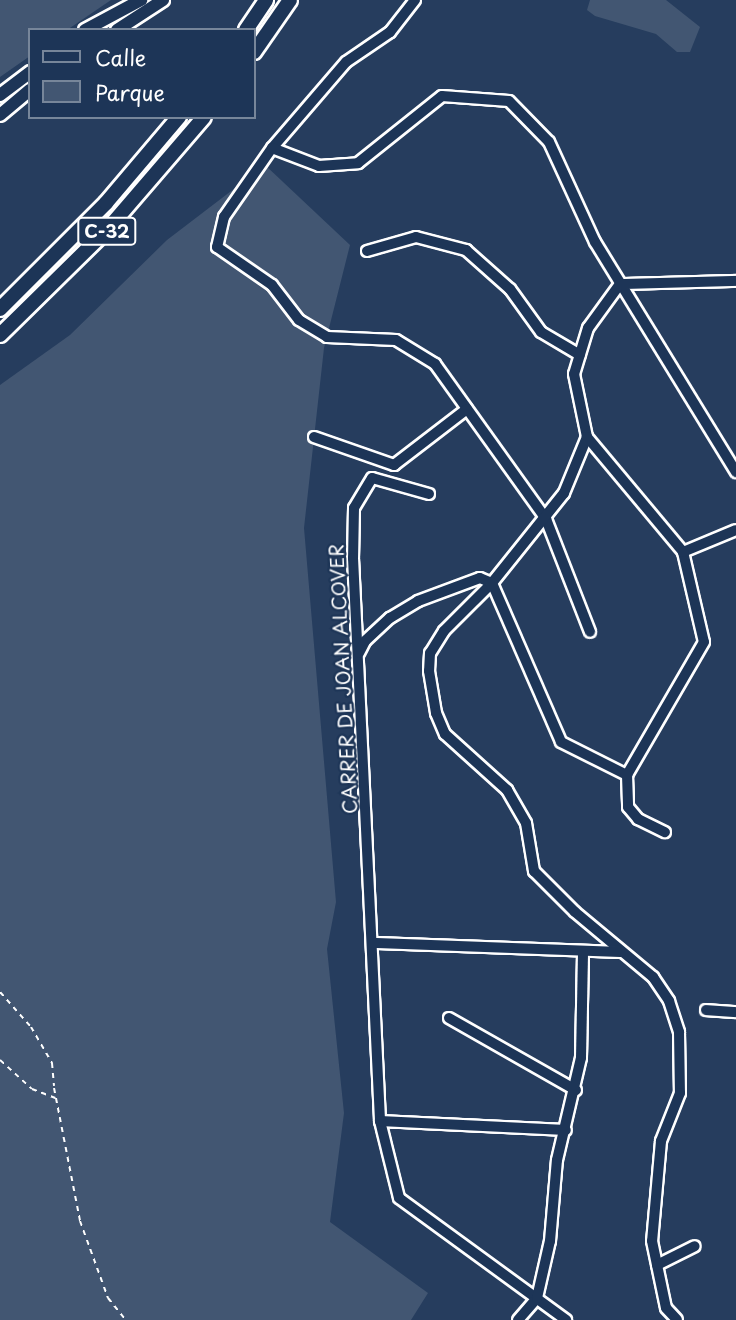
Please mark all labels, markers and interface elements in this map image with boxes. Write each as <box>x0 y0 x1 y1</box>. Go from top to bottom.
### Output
legend <box>28 28 256 119</box>
text: Calle <box>95 41 146 73</box>
text: Parque <box>95 76 165 108</box>
road number: C-32 <box>77 216 137 246</box>
street label: CARRER DE JOAN ALCOVER <box>324 542 362 816</box>

